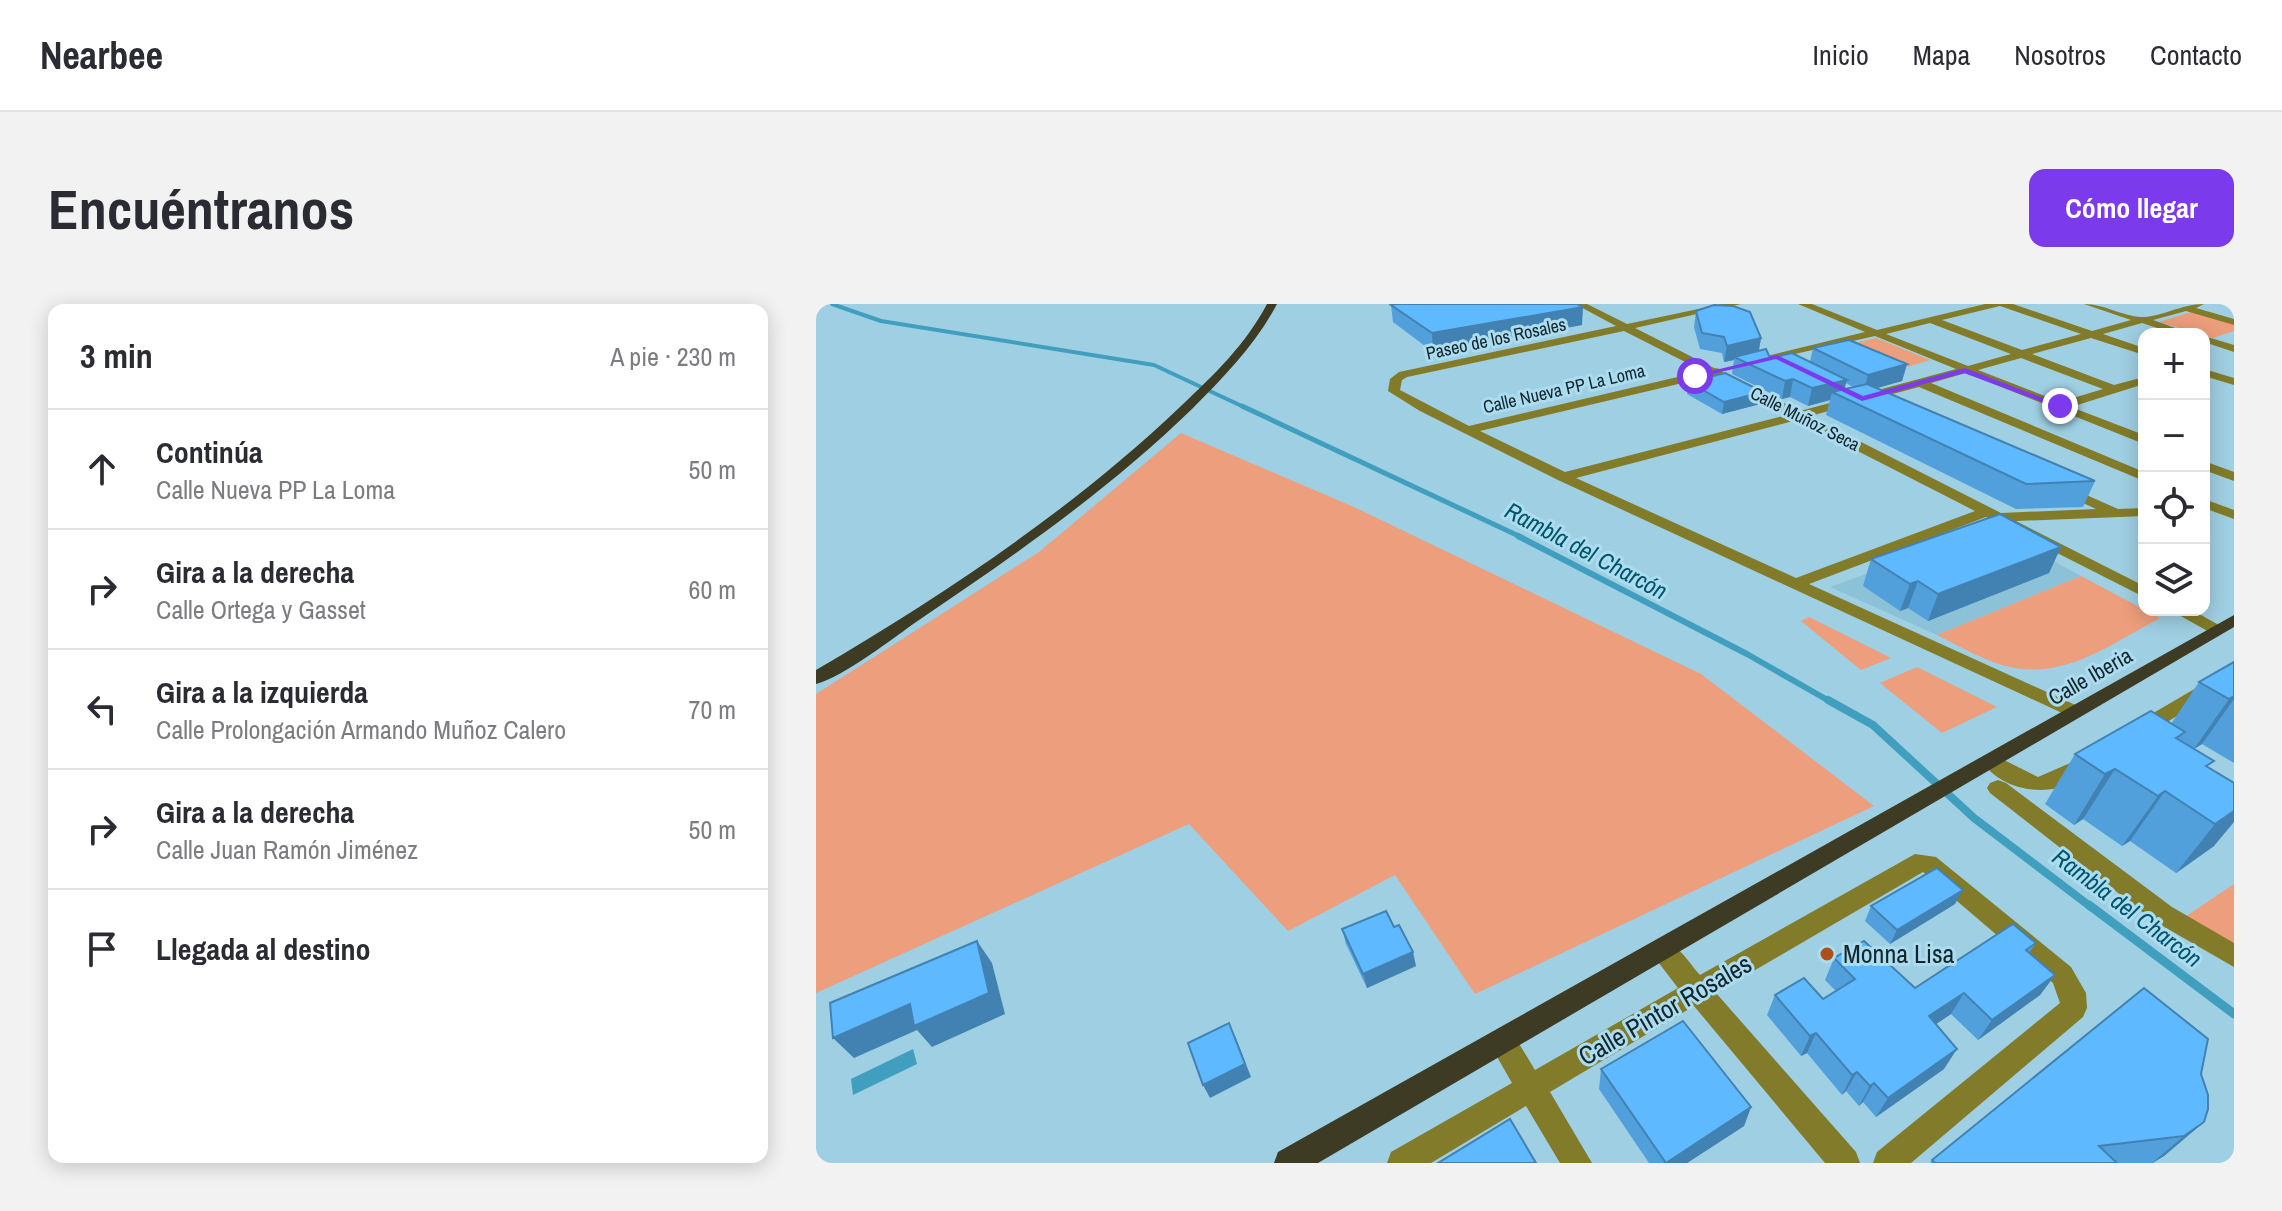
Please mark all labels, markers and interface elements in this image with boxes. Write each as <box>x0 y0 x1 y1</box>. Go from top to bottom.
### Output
text: Nearbee <box>40 30 163 81</box>
text: Inicio <box>1813 36 1869 74</box>
text: Mapa <box>1913 36 1970 74</box>
text: Nosotros <box>2014 36 2106 74</box>
text: Contacto <box>2150 36 2242 74</box>
button: Cómo llegar <box>2029 169 2234 247</box>
text: Encuéntranos <box>48 171 354 246</box>
street label: Paseo de los Rosales <box>1423 311 1568 366</box>
map controls <box>2138 328 2210 616</box>
button: + <box>2138 328 2210 400</box>
text: 3 min <box>80 333 153 379</box>
text: A pie · 230 m <box>610 339 736 374</box>
street label: Calle Nueva PP La Loma <box>1480 358 1647 419</box>
route start <box>1677 358 1713 394</box>
street label: Calle Muñoz Seca <box>1746 380 1864 457</box>
route end <box>2042 388 2078 424</box>
button: − <box>2138 400 2210 472</box>
text: Continúa <box>156 432 263 472</box>
icon: ahead <box>80 447 124 491</box>
text: 50 m <box>689 452 736 487</box>
text: Calle Nueva PP La Loma <box>156 472 395 507</box>
button: locate <box>2138 472 2210 544</box>
water label: Rambla del Charcón <box>1500 494 1673 606</box>
button: layers <box>2138 544 2210 616</box>
text: Gira a la derecha <box>156 552 354 592</box>
icon: right <box>80 567 124 611</box>
text: 60 m <box>689 572 736 607</box>
text: Calle Ortega y Gasset <box>156 592 366 627</box>
street label: Calle Iberia <box>2043 640 2137 712</box>
text: Gira a la izquierda <box>156 672 368 712</box>
icon: left <box>80 687 124 731</box>
text: 70 m <box>689 692 736 727</box>
text: Calle Prolongación Armando Muñoz Calero <box>156 712 566 747</box>
text: Gira a la derecha <box>156 792 354 832</box>
icon: right <box>80 807 124 851</box>
text: 50 m <box>689 812 736 847</box>
text: Calle Juan Ramón Jiménez <box>156 832 418 867</box>
water label: Rambla del Charcón <box>2046 840 2209 974</box>
icon: arrive <box>80 927 124 971</box>
text: Llegada al destino <box>156 929 371 969</box>
place label: Monna Lisa <box>1843 936 1955 971</box>
marker: Monna Lisa <box>1818 945 1836 963</box>
street label: Calle Pintor Rosales <box>1572 946 1758 1073</box>

